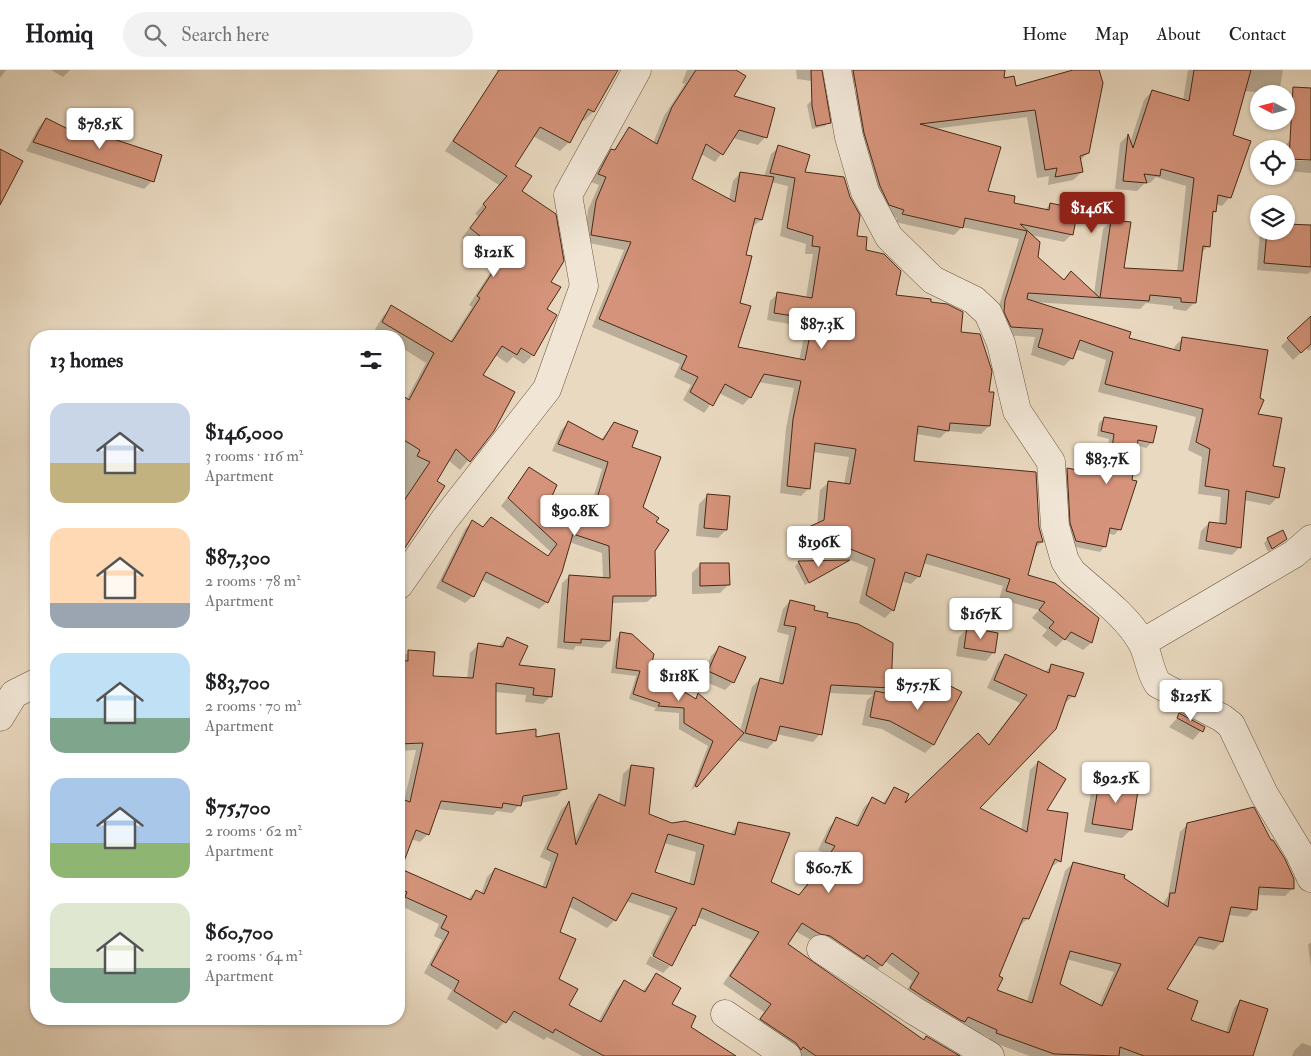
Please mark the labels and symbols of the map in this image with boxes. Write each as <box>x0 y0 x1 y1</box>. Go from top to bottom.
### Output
north arrow <box>1250 85 1295 130</box>
pin: $78.5K <box>59 108 141 150</box>
pin: $146K <box>1057 191 1127 234</box>
pin: $121K <box>459 236 529 278</box>
pin: $87.3K <box>781 308 863 350</box>
pin: $83.7K <box>1066 442 1148 485</box>
pin: $90.8K <box>534 494 616 537</box>
pin: $196K <box>784 526 854 568</box>
pin: $167K <box>946 598 1016 640</box>
pin: $118K <box>644 660 714 702</box>
pin: $75.7K <box>877 668 959 711</box>
pin: $125K <box>1156 680 1226 722</box>
pin: $92.5K <box>1075 762 1157 804</box>
pin: $60.7K <box>788 852 870 894</box>

